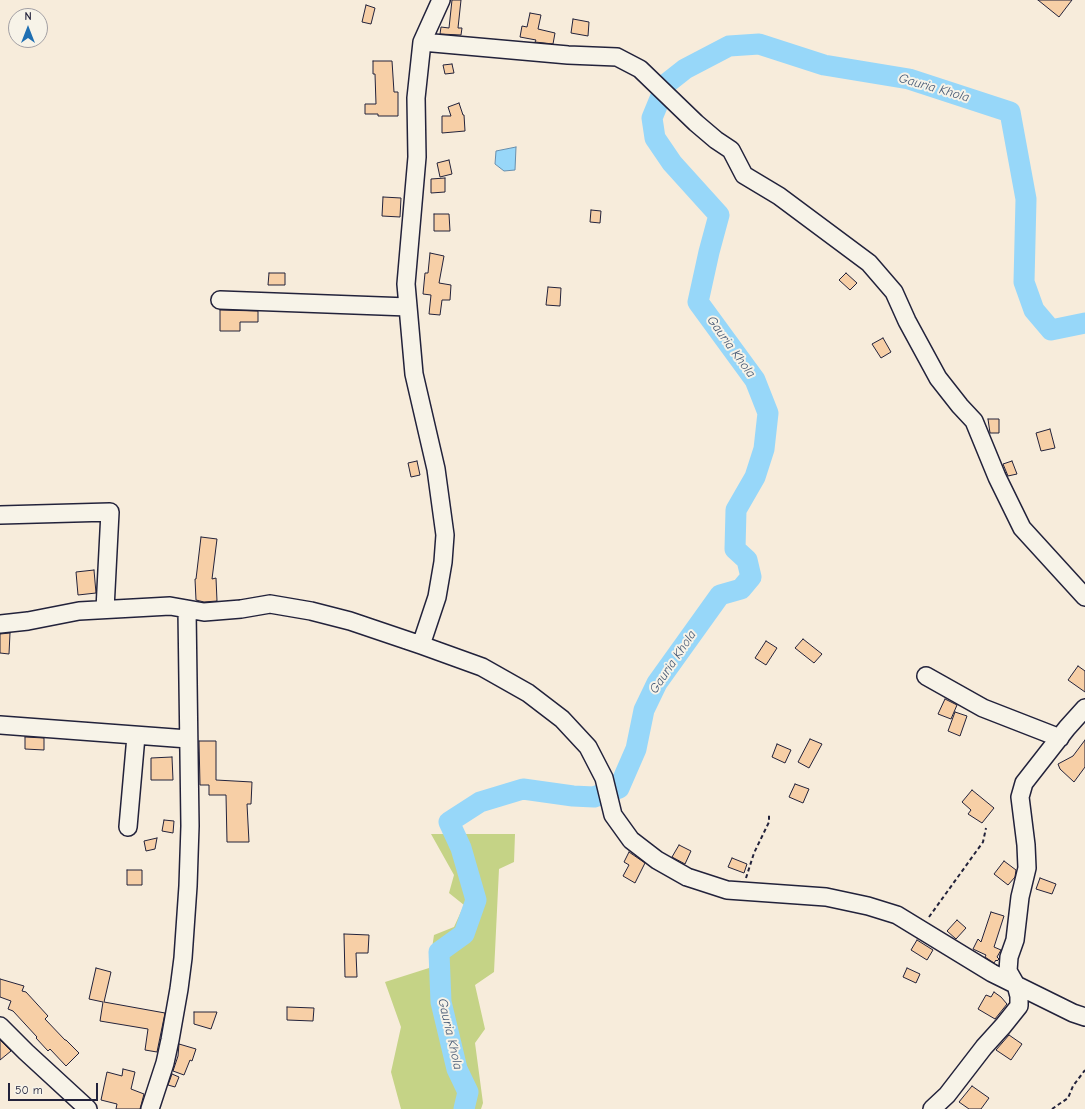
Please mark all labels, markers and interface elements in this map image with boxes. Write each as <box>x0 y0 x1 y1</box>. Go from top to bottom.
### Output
north arrow <box>8 8 48 48</box>
text: N <box>24 10 32 23</box>
water label: Gauria Khola <box>897 71 971 105</box>
water label: Gauria Khola <box>703 313 759 381</box>
water label: Gauria Khola <box>646 628 700 696</box>
water label: Gauria Khola <box>434 997 466 1071</box>
scale bar <box>10 1075 100 1101</box>
text: 50 m <box>15 1083 43 1097</box>

